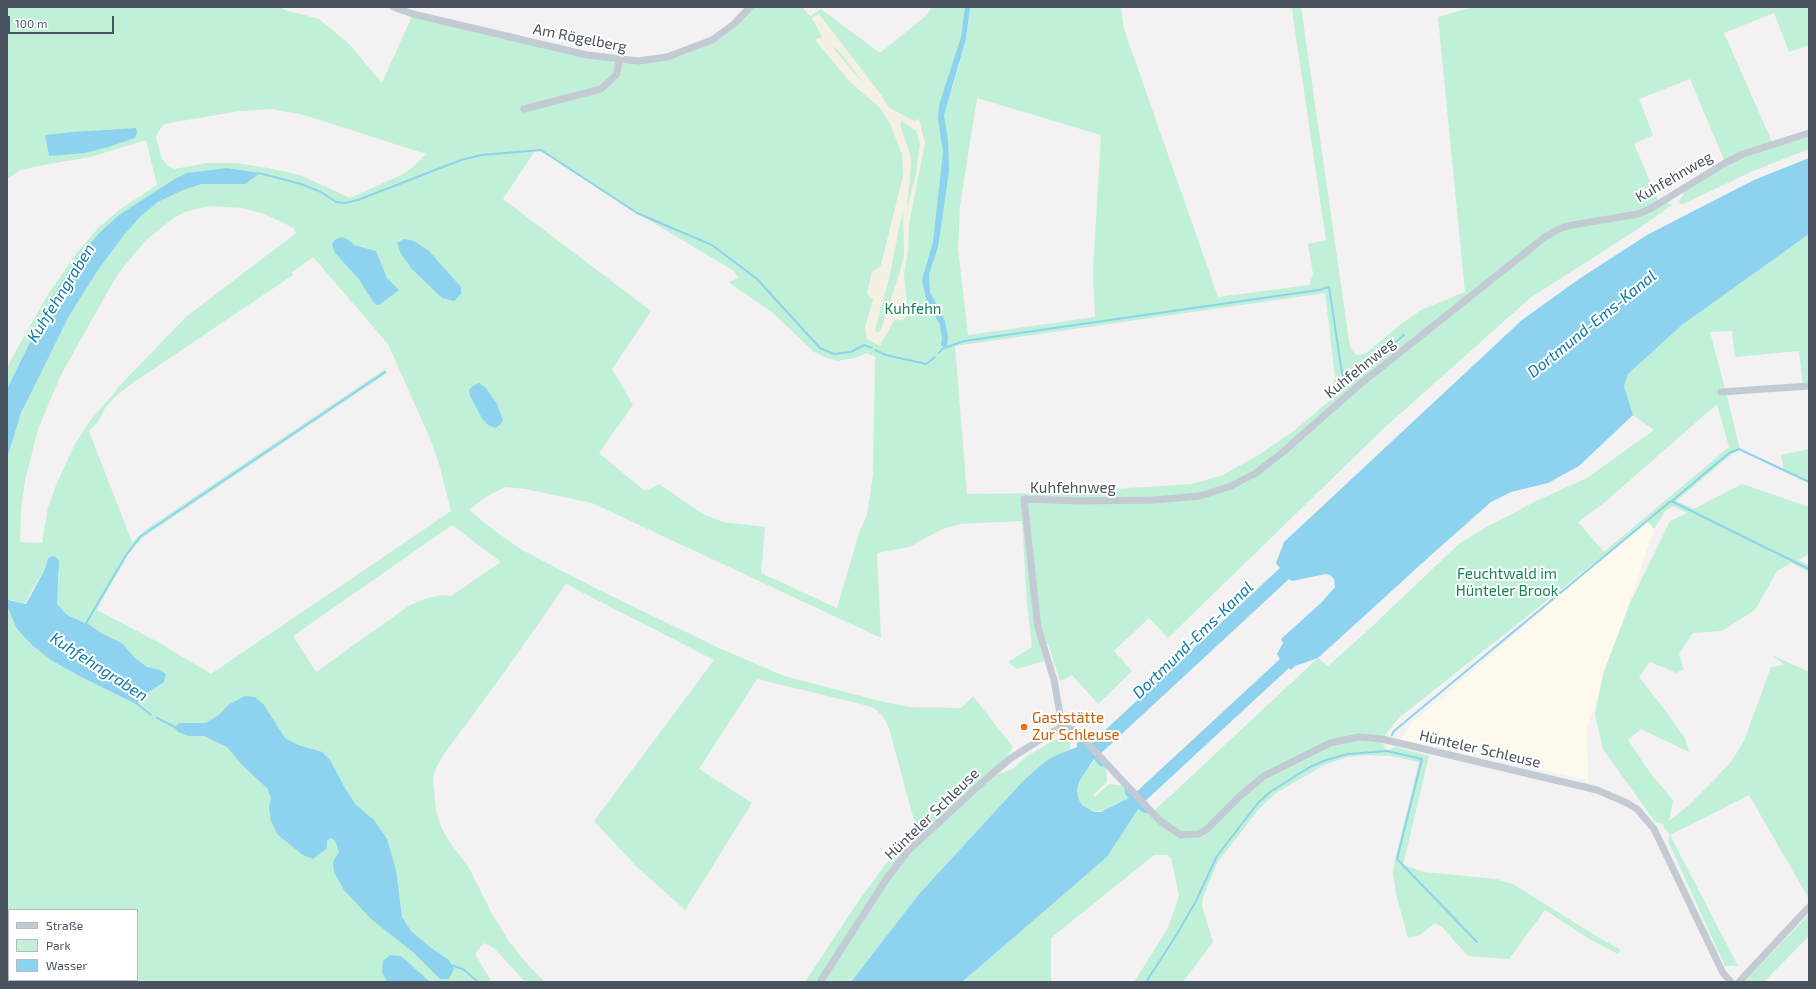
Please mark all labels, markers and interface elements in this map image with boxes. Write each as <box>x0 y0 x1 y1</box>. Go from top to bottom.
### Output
scale bar <box>10 8 116 34</box>
text: 100 m <box>15 16 47 30</box>
street label: Am Rögelberg <box>532 20 628 56</box>
street label: Kuhfehnweg <box>1632 148 1716 206</box>
water label: Kuhfehngraben <box>23 240 99 346</box>
water label: Dortmund-Ems-Kanal <box>1524 266 1660 382</box>
park label: Kuhfehn <box>884 300 942 318</box>
street label: Kuhfehnweg <box>1321 334 1399 402</box>
street label: Kuhfehnweg <box>1030 479 1116 497</box>
park label: Feuchtwald im Hünteler Brook <box>1456 565 1558 600</box>
water label: Dortmund-Ems-Kanal <box>1129 577 1257 703</box>
water label: Kuhfehngraben <box>47 628 151 706</box>
place label: Gaststätte Zur Schleuse <box>1032 709 1120 744</box>
marker: Gaststätte Zur Schleuse <box>1019 722 1029 732</box>
street label: Hünteler Schleuse <box>1418 726 1542 772</box>
street label: Hünteler Schleuse <box>881 764 983 864</box>
legend <box>8 909 138 981</box>
text: Straße <box>46 918 83 932</box>
text: Park <box>46 938 71 952</box>
text: Wasser <box>46 958 87 972</box>

